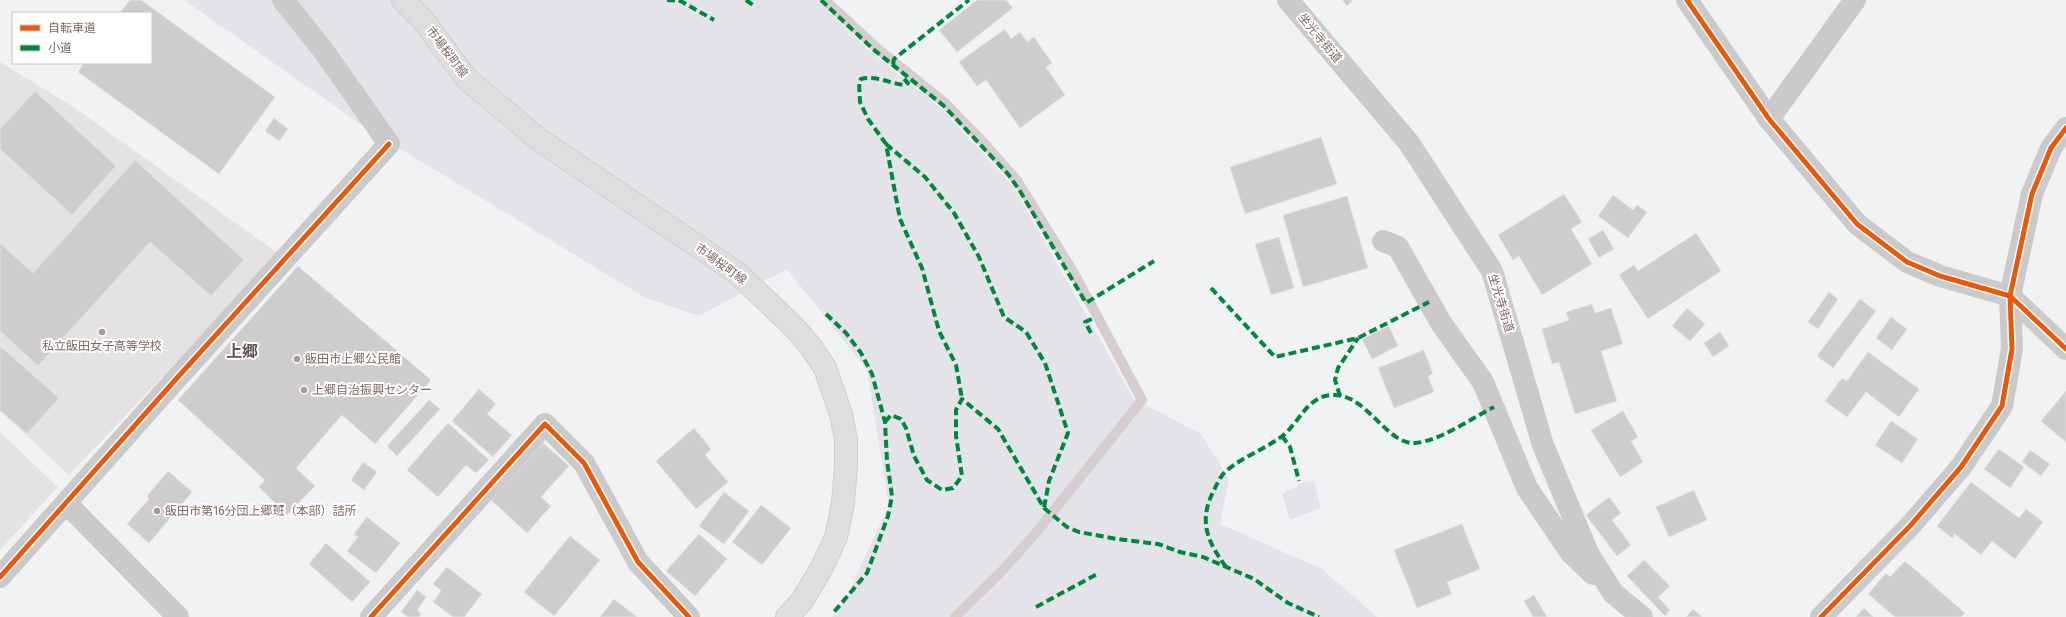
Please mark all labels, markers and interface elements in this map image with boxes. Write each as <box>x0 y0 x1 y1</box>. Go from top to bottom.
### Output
street label: 坐光寺街道 <box>1295 11 1345 65</box>
legend <box>12 12 152 64</box>
text: 自転車道 <box>48 21 96 35</box>
street label: 市場桜町線 <box>423 24 471 80</box>
text: 小道 <box>48 41 72 55</box>
street label: 市場桜町線 <box>693 241 749 287</box>
street label: 坐光寺街道 <box>1486 272 1516 334</box>
marker: 私立飯田女子高等学校 <box>97 327 107 337</box>
place label: 私立飯田女子高等学校 <box>42 339 162 353</box>
district label: 上郷 <box>226 342 258 361</box>
place label: 飯田市上郷公民館 <box>305 352 401 366</box>
marker: 飯田市上郷公民館 <box>292 354 302 364</box>
place label: 上郷自治振興センター <box>312 383 432 397</box>
marker: 上郷自治振興センター <box>299 385 309 395</box>
place label: 飯田市第16分団上郷班（本部）詰所 <box>165 504 357 518</box>
marker: 飯田市第16分団上郷班（本部）詰所 <box>152 506 162 516</box>

